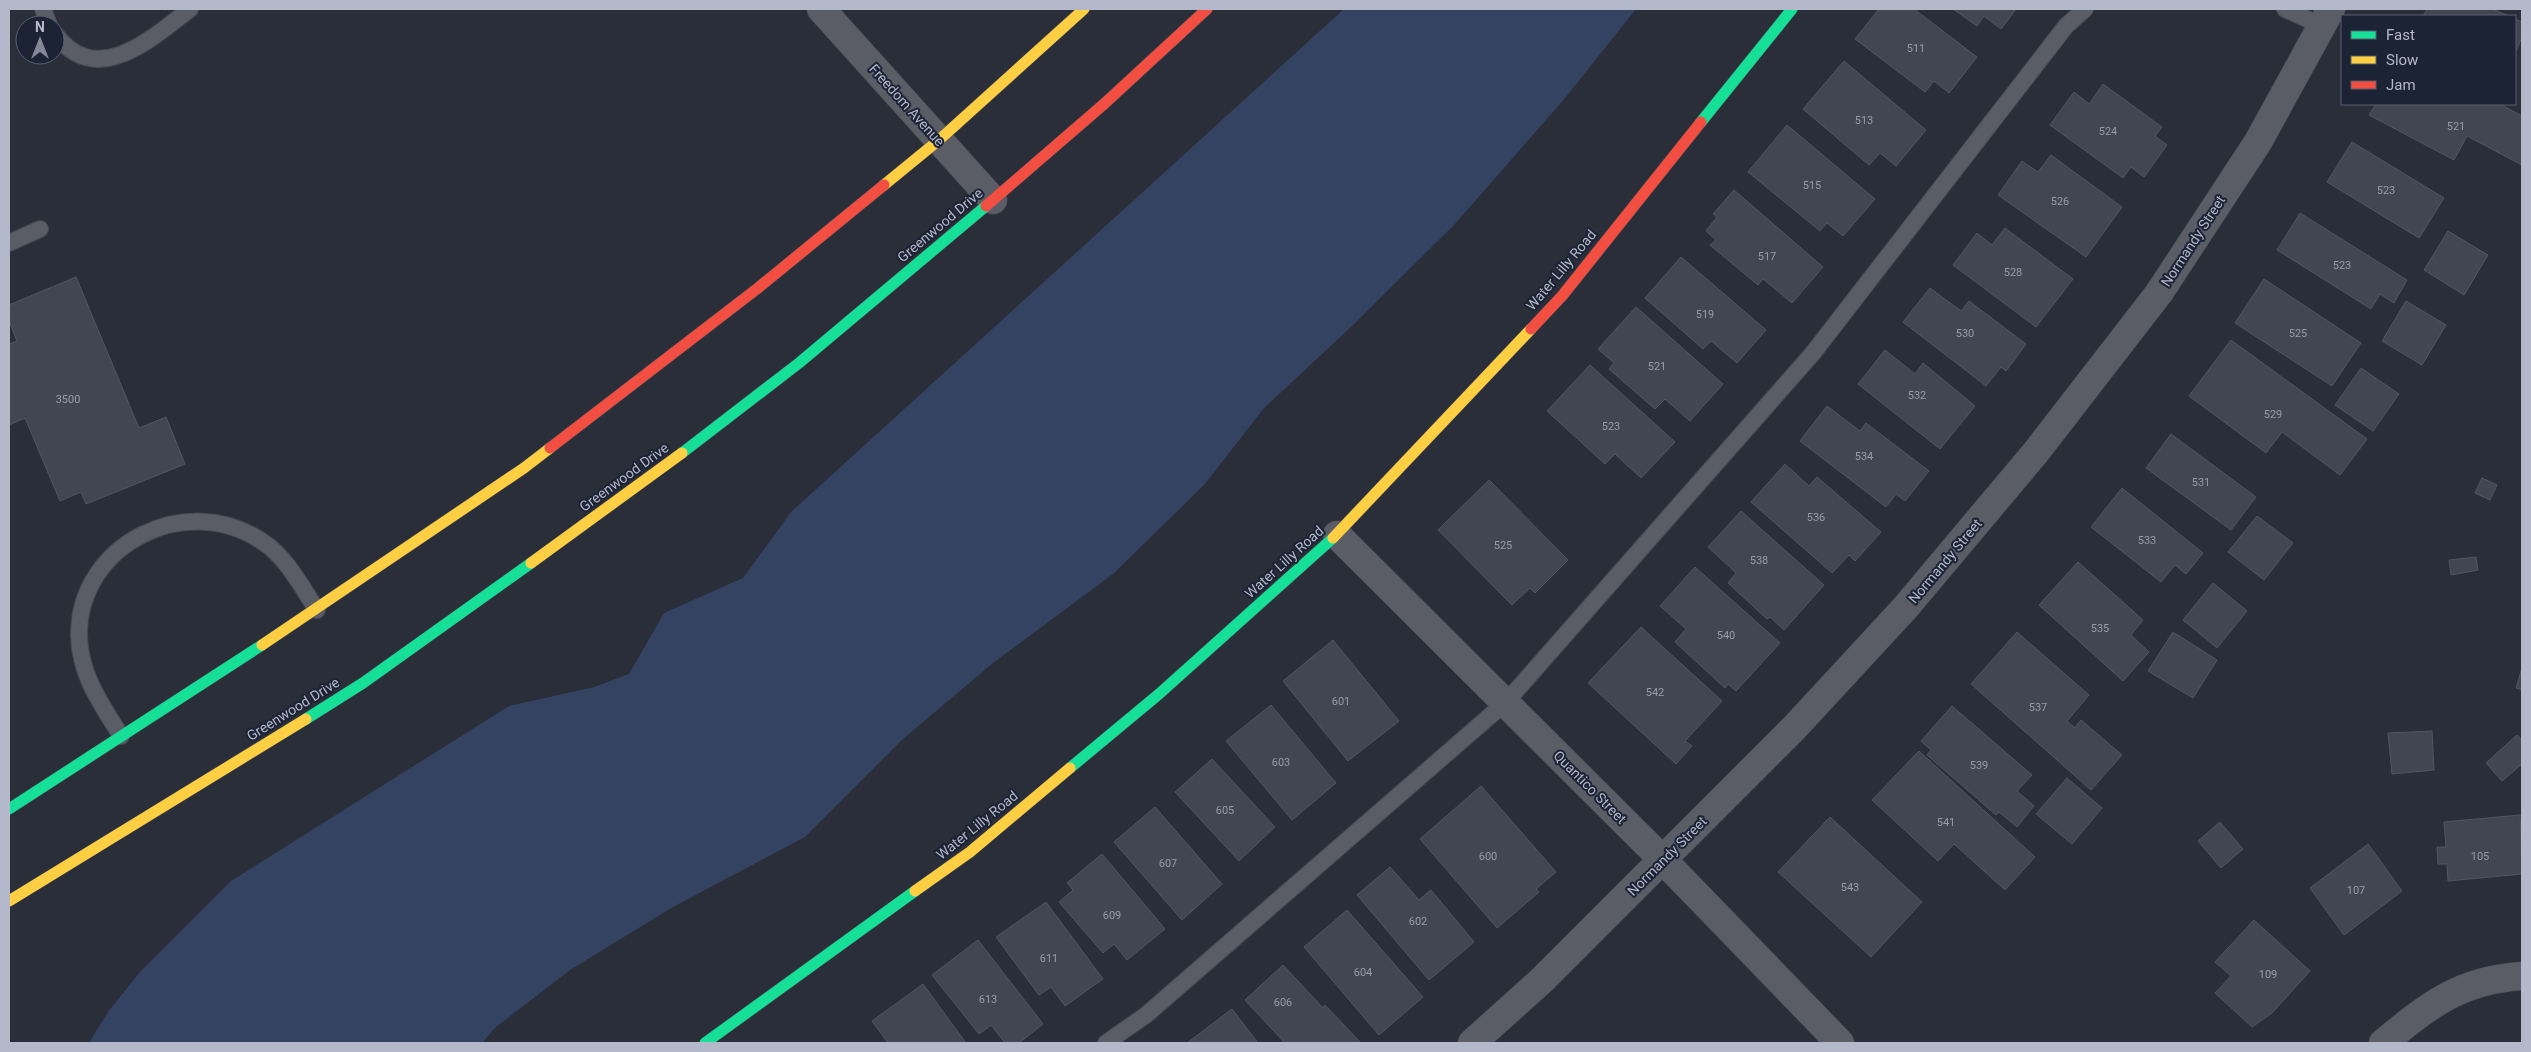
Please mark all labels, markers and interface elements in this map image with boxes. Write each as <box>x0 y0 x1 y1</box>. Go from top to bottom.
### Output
north arrow <box>15 15 65 65</box>
legend <box>2341 15 2516 105</box>
text: N <box>35 19 45 35</box>
text: Fast <box>2386 26 2415 44</box>
house number: 511 <box>1907 42 1925 55</box>
text: Slow <box>2386 51 2418 69</box>
street label: Freedom Avenue <box>866 61 948 149</box>
text: Jam <box>2386 76 2416 94</box>
house number: 513 <box>1855 114 1873 127</box>
house number: 521 <box>2447 120 2465 133</box>
house number: 524 <box>2099 125 2117 138</box>
house number: 515 <box>1803 179 1821 192</box>
house number: 523 <box>2377 184 2395 197</box>
street label: Greenwood Drive <box>894 185 986 265</box>
street label: Normandy Street <box>2158 192 2229 290</box>
house number: 526 <box>2051 195 2069 208</box>
street label: Water Lilly Road <box>1523 227 1599 313</box>
house number: 517 <box>1758 250 1776 263</box>
house number: 523 <box>2333 259 2351 272</box>
house number: 528 <box>2004 266 2022 279</box>
house number: 519 <box>1696 308 1714 321</box>
house number: 530 <box>1956 327 1974 340</box>
house number: 525 <box>2289 327 2307 340</box>
house number: 521 <box>1648 360 1666 373</box>
house number: 532 <box>1908 389 1926 402</box>
house number: 3500 <box>56 393 80 406</box>
house number: 529 <box>2264 408 2282 421</box>
house number: 523 <box>1602 420 1620 433</box>
street label: Greenwood Drive <box>576 439 672 515</box>
house number: 534 <box>1855 450 1873 463</box>
house number: 531 <box>2192 476 2210 489</box>
house number: 536 <box>1807 511 1825 524</box>
street label: Normandy Street <box>1905 515 1985 606</box>
street label: Water Lilly Road <box>1241 523 1327 601</box>
house number: 533 <box>2138 534 2156 547</box>
house number: 525 <box>1494 539 1512 552</box>
house number: 538 <box>1750 554 1768 567</box>
house number: 535 <box>2091 622 2109 635</box>
house number: 540 <box>1717 629 1735 642</box>
street label: Greenwood Drive <box>244 674 342 744</box>
house number: 542 <box>1646 686 1664 699</box>
house number: 601 <box>1332 695 1350 708</box>
house number: 537 <box>2029 701 2047 714</box>
street label: Quantico Street <box>1550 747 1630 827</box>
house number: 603 <box>1272 756 1290 769</box>
house number: 539 <box>1970 759 1988 772</box>
street label: Water Lilly Road <box>933 787 1021 863</box>
house number: 605 <box>1216 804 1234 817</box>
street label: Normandy Street <box>1624 813 1710 899</box>
house number: 541 <box>1937 816 1955 829</box>
house number: 600 <box>1479 850 1497 863</box>
house number: 105 <box>2471 850 2489 863</box>
house number: 607 <box>1159 857 1177 870</box>
house number: 543 <box>1841 881 1859 894</box>
house number: 107 <box>2347 884 2365 897</box>
house number: 609 <box>1103 909 1121 922</box>
house number: 602 <box>1409 915 1427 928</box>
house number: 611 <box>1040 952 1058 965</box>
house number: 604 <box>1354 966 1372 979</box>
house number: 109 <box>2259 968 2277 981</box>
house number: 613 <box>979 993 997 1006</box>
house number: 606 <box>1274 996 1292 1009</box>

